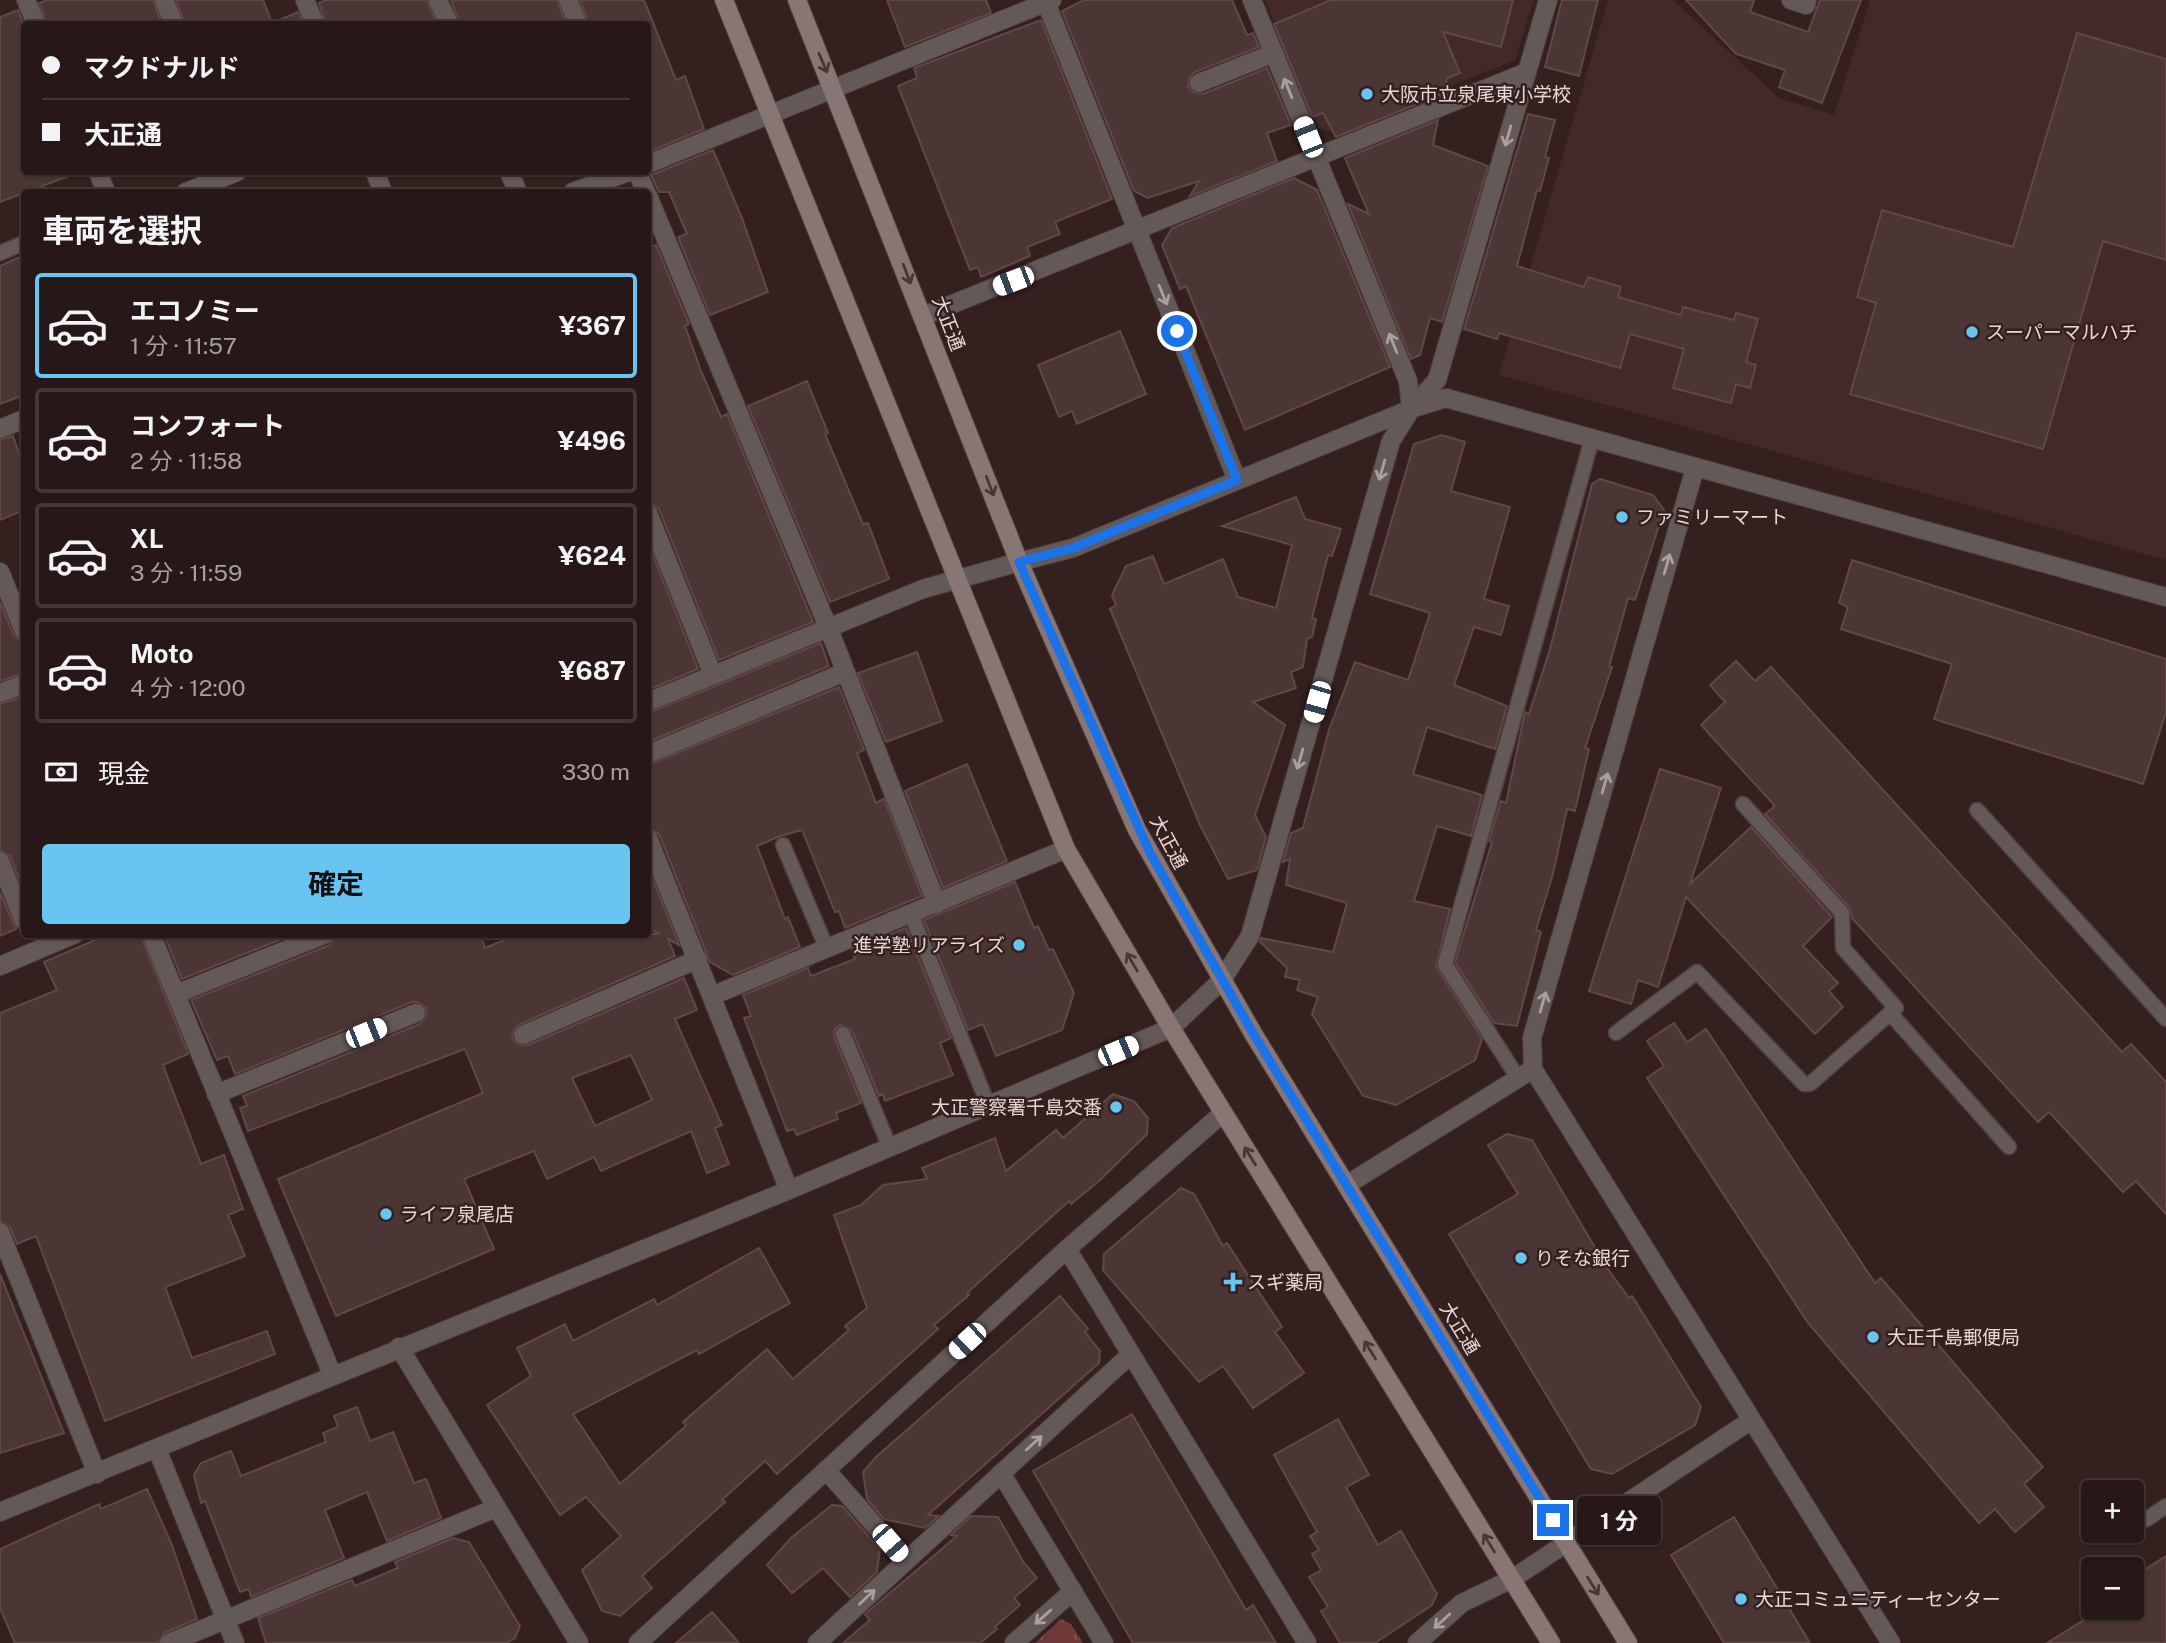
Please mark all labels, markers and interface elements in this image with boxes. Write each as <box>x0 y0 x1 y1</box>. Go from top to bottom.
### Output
text: マクドナルド <box>84 52 240 83</box>
one-way arrow <box>817 52 830 73</box>
one-way arrow <box>1281 77 1294 99</box>
place label: 大阪市立泉尾東小学校 <box>1381 83 1571 105</box>
marker: 大阪市立泉尾東小学校 <box>1359 86 1375 102</box>
car <box>1291 114 1326 160</box>
text: 大正通 <box>84 119 162 150</box>
one-way arrow <box>1501 124 1514 147</box>
text: 車両を選択 <box>42 212 202 249</box>
one-way arrow <box>901 263 914 285</box>
car <box>990 264 1037 298</box>
one-way arrow <box>1157 283 1170 305</box>
street label: 大正通 <box>929 292 969 354</box>
icon: car <box>46 294 109 357</box>
text: エコノミー <box>130 295 260 326</box>
text: ¥367 <box>559 310 626 341</box>
route start <box>1161 315 1193 347</box>
place label: スーパーマルハチ <box>1986 321 2138 343</box>
marker: スーパーマルハチ <box>1964 324 1980 340</box>
text: 1 分 · 11:57 <box>130 332 237 359</box>
one-way arrow <box>1385 333 1398 355</box>
icon: car <box>46 409 109 472</box>
text: コンフォート <box>130 410 285 441</box>
text: ¥496 <box>558 425 626 456</box>
text: 2 分 · 11:58 <box>130 447 242 474</box>
one-way arrow <box>1375 459 1388 481</box>
one-way arrow <box>984 475 997 497</box>
place label: ファミリーマート <box>1636 506 1788 528</box>
marker: ファミリーマート <box>1614 509 1630 525</box>
text: XL <box>130 523 164 554</box>
icon: car <box>46 524 109 587</box>
text: ¥624 <box>558 540 626 571</box>
one-way arrow <box>1662 554 1675 576</box>
text: 3 分 · 11:59 <box>130 559 242 586</box>
text: Moto <box>130 638 193 669</box>
icon: car <box>46 639 109 702</box>
text: ¥687 <box>558 655 626 686</box>
text: 4 分 · 12:00 <box>130 674 246 701</box>
car <box>1302 679 1333 725</box>
one-way arrow <box>1293 748 1306 770</box>
icon: cash <box>42 753 80 791</box>
text: 現金 <box>98 758 150 789</box>
text: 330 m <box>562 758 630 785</box>
one-way arrow <box>1599 772 1612 795</box>
street label: 大正通 <box>1146 812 1192 872</box>
button: 確定 <box>42 844 630 924</box>
place label: 進学塾リアライズ <box>854 934 1005 956</box>
marker: 進学塾リアライズ <box>1011 937 1027 953</box>
one-way arrow <box>1125 952 1139 972</box>
one-way arrow <box>1537 991 1550 1013</box>
car <box>343 1015 390 1051</box>
car <box>1095 1033 1142 1069</box>
place label: 大正警察署千島交番 <box>931 1096 1102 1118</box>
marker: 大正警察署千島交番 <box>1108 1099 1124 1115</box>
one-way arrow <box>1243 1147 1257 1167</box>
place label: ライフ泉尾店 <box>400 1203 514 1225</box>
marker: ライフ泉尾店 <box>378 1206 394 1222</box>
place label: りそな銀行 <box>1535 1247 1630 1269</box>
marker: りそな銀行 <box>1513 1250 1529 1266</box>
place label: スギ薬局 <box>1247 1271 1323 1293</box>
marker: スギ薬局 <box>1225 1274 1241 1290</box>
street label: 大正通 <box>1436 1298 1484 1358</box>
car <box>945 1319 990 1363</box>
place label: 大正千島郵便局 <box>1887 1326 2020 1348</box>
marker: 大正千島郵便局 <box>1865 1329 1881 1345</box>
one-way arrow <box>1362 1340 1376 1360</box>
one-way arrow <box>1025 1434 1042 1451</box>
map controls <box>2081 1480 2144 1620</box>
button: + <box>2081 1480 2144 1543</box>
callout: 1 分 <box>1578 1496 1662 1544</box>
route end <box>1537 1504 1569 1536</box>
text: 1 分 <box>1600 1507 1638 1534</box>
car <box>869 1520 912 1566</box>
one-way arrow <box>1482 1534 1496 1554</box>
button: − <box>2081 1557 2144 1620</box>
one-way arrow <box>1586 1575 1600 1595</box>
one-way arrow <box>858 1588 875 1605</box>
place label: 大正コミュニティーセンター <box>1755 1588 2001 1610</box>
marker: 大正コミュニティーセンター <box>1733 1591 1749 1607</box>
one-way arrow <box>1034 1609 1052 1625</box>
one-way arrow <box>1433 1613 1451 1629</box>

